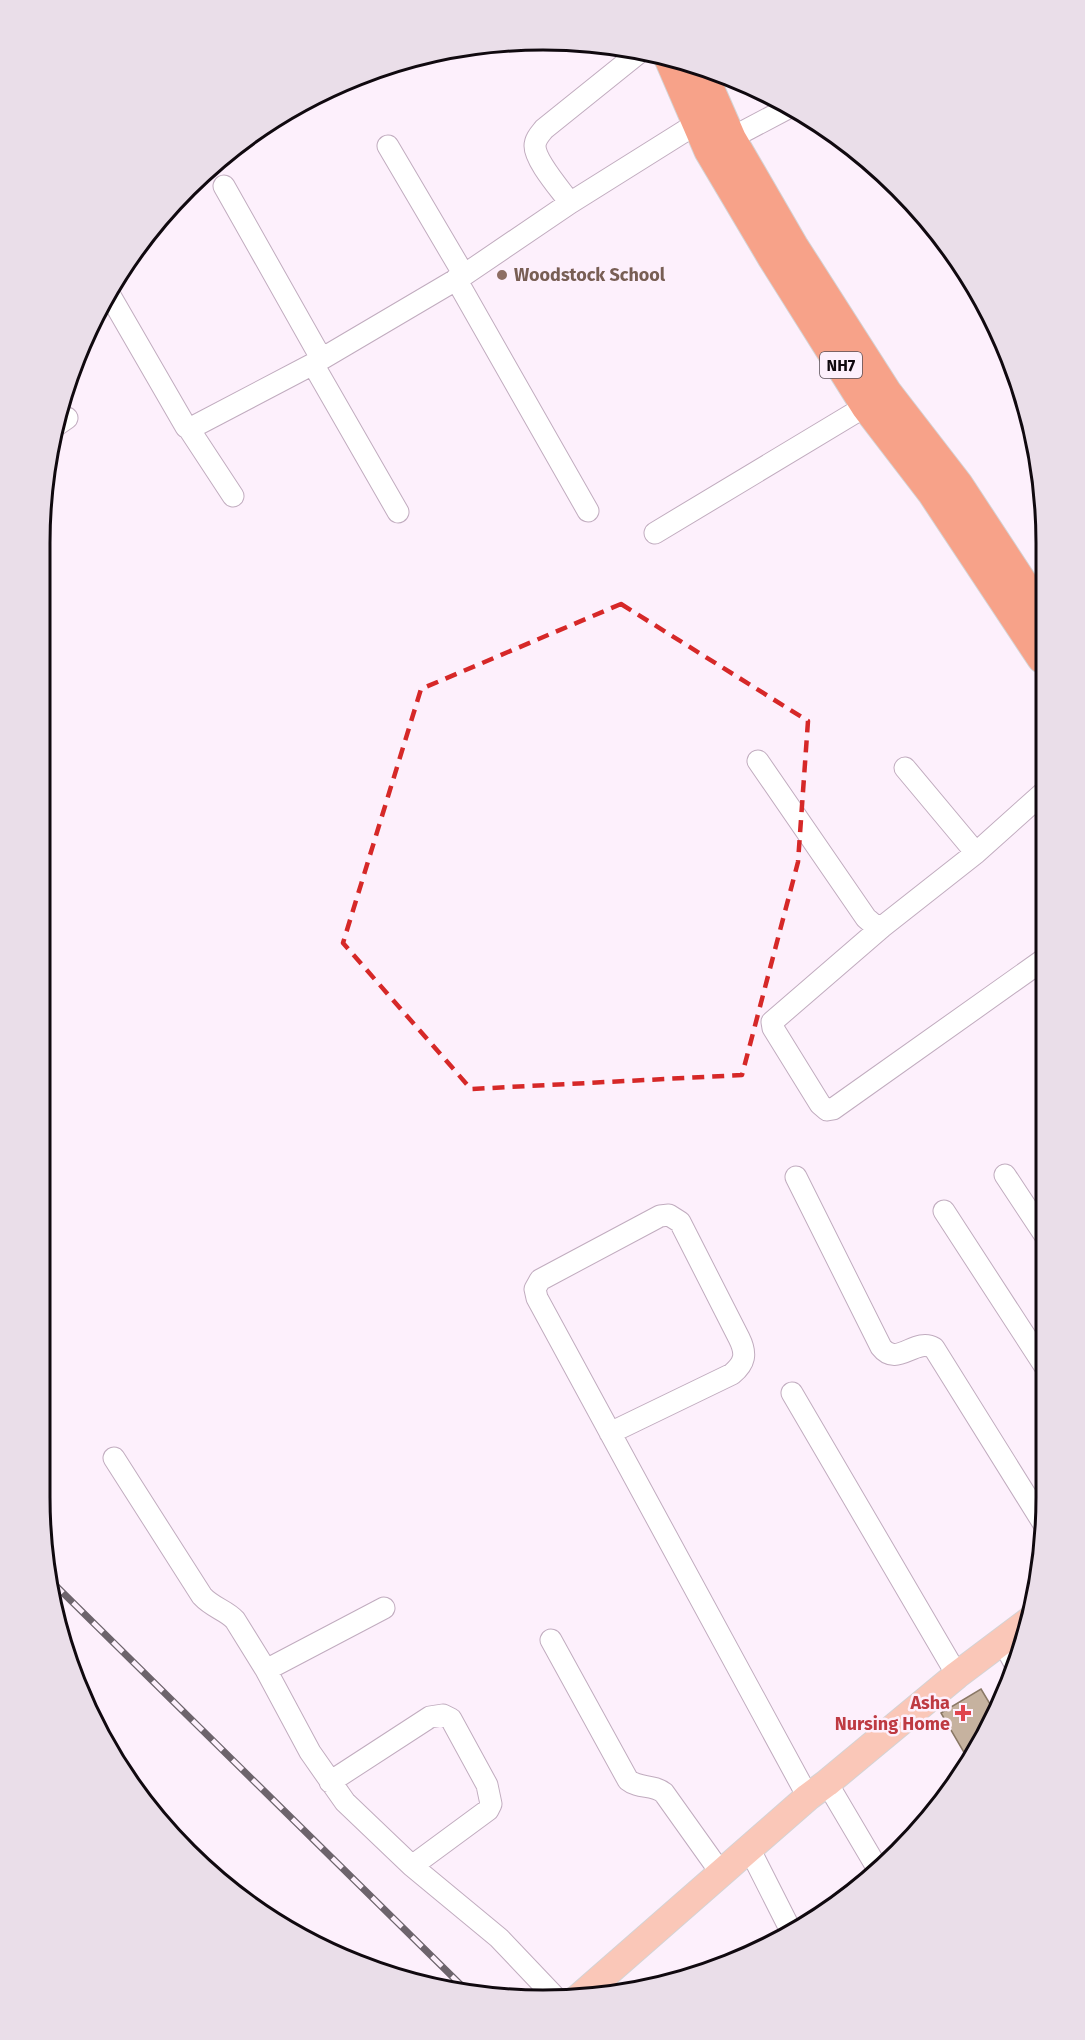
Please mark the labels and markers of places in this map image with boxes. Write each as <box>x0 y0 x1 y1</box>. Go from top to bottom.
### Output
place label: Woodstock School <box>514 264 666 286</box>
marker: Woodstock School <box>495 268 509 282</box>
place label: Asha Nursing Home <box>835 1692 950 1735</box>
marker: Asha Nursing Home <box>954 1704 972 1722</box>

